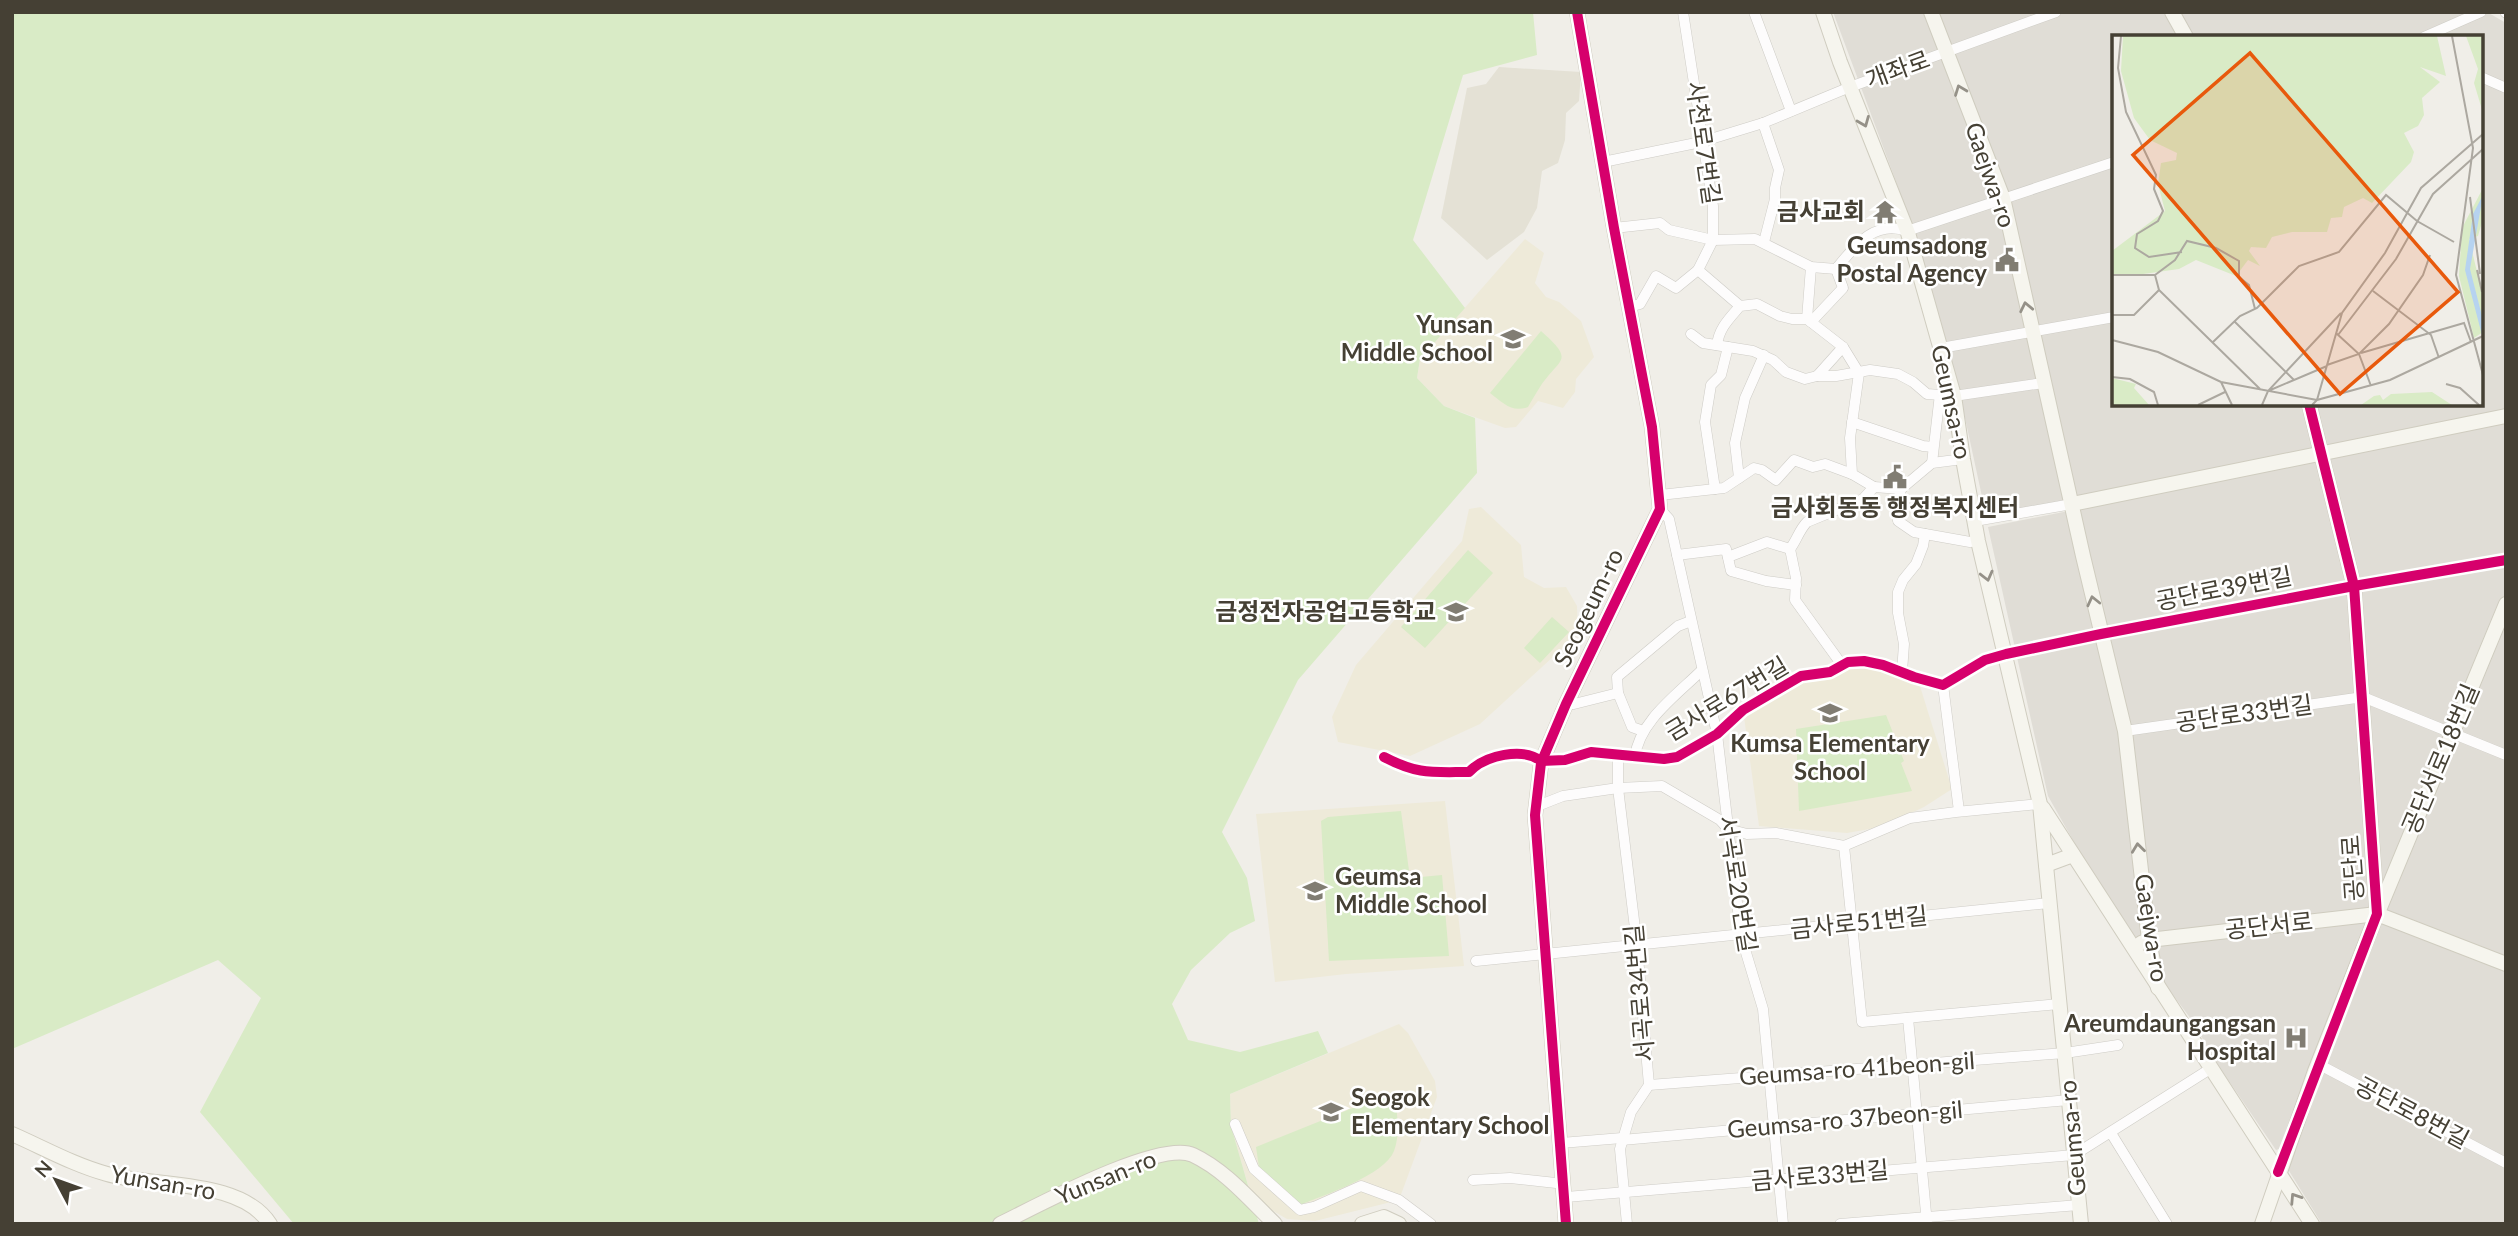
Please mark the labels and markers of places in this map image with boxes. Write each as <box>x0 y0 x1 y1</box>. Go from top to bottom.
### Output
place label: 금사교회 <box>1777 196 1865 225</box>
temple icon: 금사교회 <box>1871 198 1899 226</box>
place label: Geumsadong Postal Agency <box>1837 230 1987 287</box>
public building icon: Geumsadong Postal Agency <box>1993 246 2021 274</box>
place label: Yunsan Middle School <box>1341 309 1493 366</box>
school or university icon: Yunsan Middle School <box>1499 325 1527 353</box>
public building icon: 금사회동동 행정복지센터 <box>1881 463 1909 491</box>
place label: 금사회동동 행정복지센터 <box>1771 492 2019 521</box>
place label: 금정전자공업고등학교 <box>1215 596 1436 625</box>
school or university icon: 금정전자공업고등학교 <box>1442 598 1470 626</box>
school or university icon: Kumsa Elementary School <box>1816 699 1844 727</box>
place label: Kumsa Elementary School <box>1730 728 1930 785</box>
place label: Geumsa Middle School <box>1335 861 1487 918</box>
school or university icon: Geumsa Middle School <box>1301 877 1329 905</box>
place label: Areumdaungangsan Hospital <box>2063 1008 2276 1065</box>
hospital icon: Areumdaungangsan Hospital <box>2282 1024 2310 1052</box>
place label: Seogok Elementary School <box>1351 1082 1550 1139</box>
school or university icon: Seogok Elementary School <box>1317 1098 1345 1126</box>

